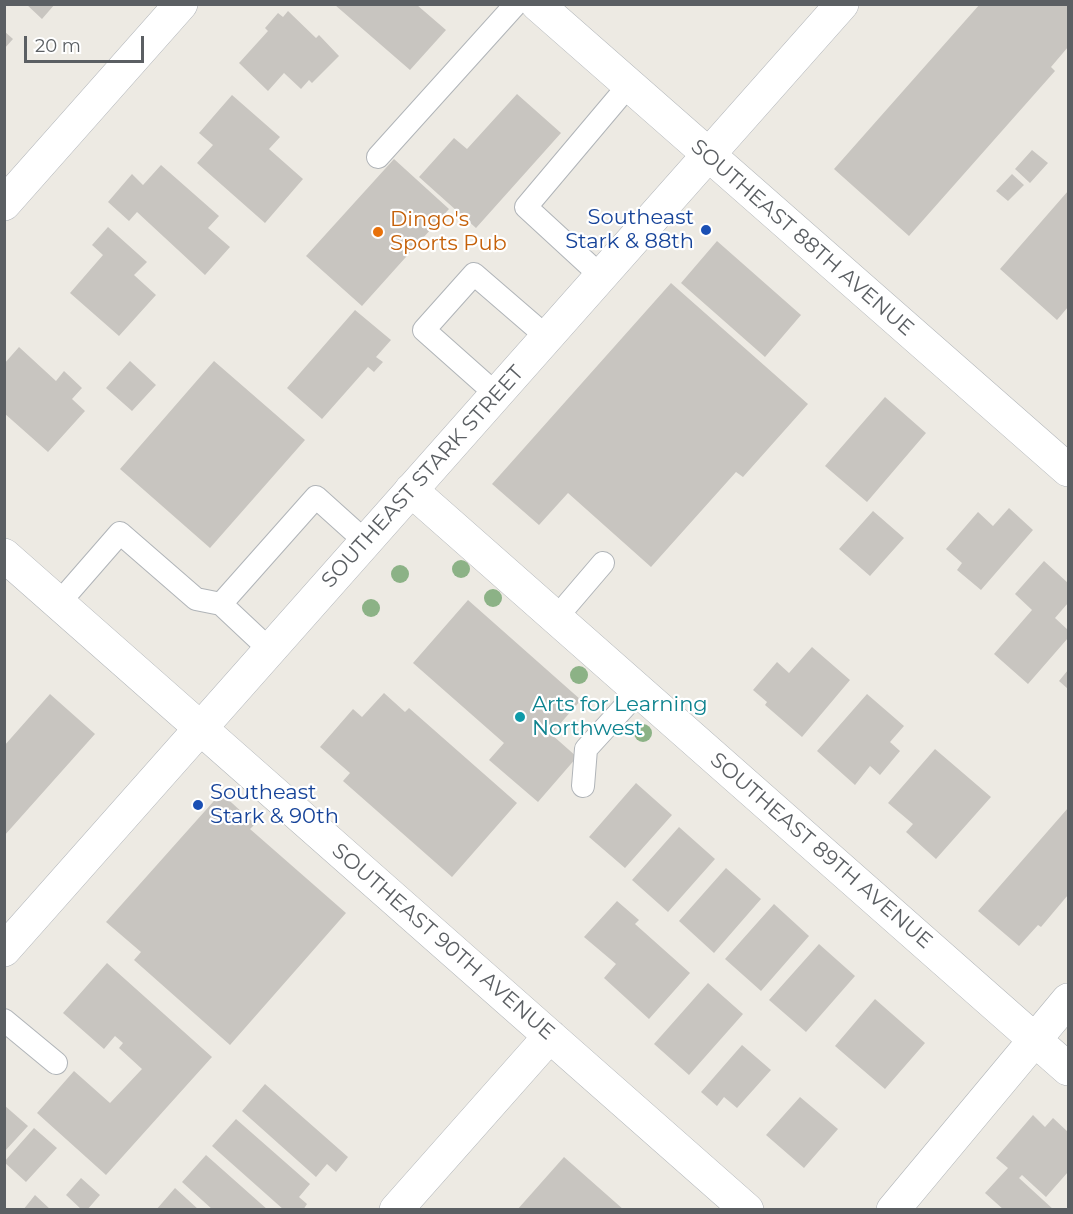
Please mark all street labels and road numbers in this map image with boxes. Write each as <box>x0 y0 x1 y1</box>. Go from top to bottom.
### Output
street label: SOUTHEAST 88TH AVENUE <box>685 134 919 342</box>
street label: SOUTHEAST STARK STREET <box>317 361 529 593</box>
street label: SOUTHEAST 89TH AVENUE <box>705 748 937 954</box>
street label: SOUTHEAST 90TH AVENUE <box>327 838 559 1046</box>

